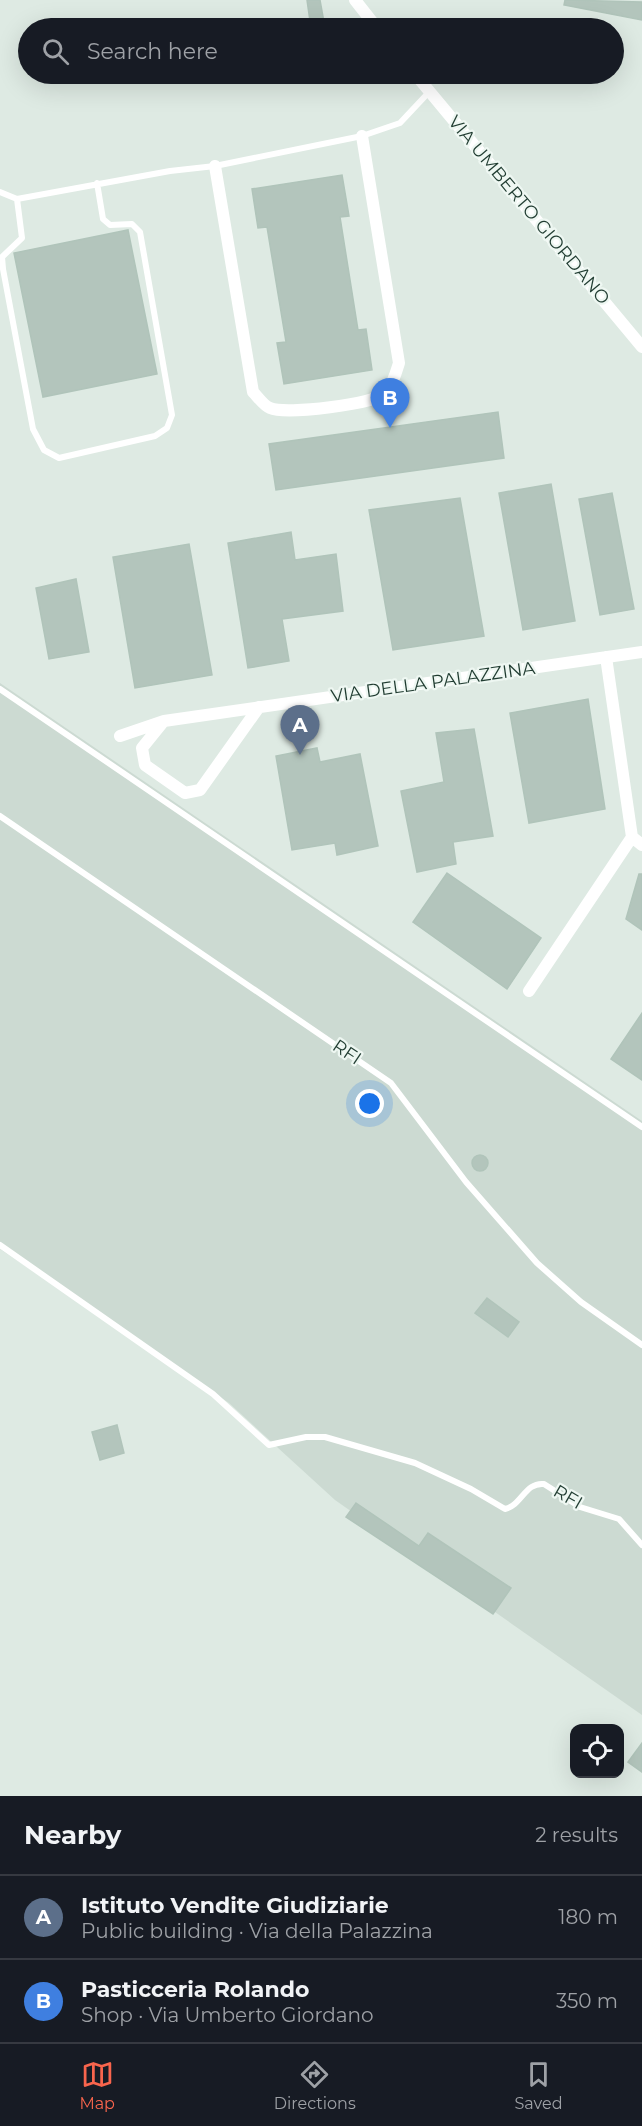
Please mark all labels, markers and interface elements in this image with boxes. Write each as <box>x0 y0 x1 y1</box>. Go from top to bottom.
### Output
search box <box>18 18 624 84</box>
icon: search <box>39 35 72 68</box>
text: Search here <box>87 38 218 65</box>
street label: VIA UMBERTO GIORDANO <box>443 111 615 309</box>
pin: B <box>370 378 410 428</box>
street label: VIA DELLA PALAZZINA <box>329 657 537 707</box>
pin: A <box>280 706 320 755</box>
street label: RFI <box>328 1035 366 1069</box>
your location <box>355 1089 384 1118</box>
street label: RFI <box>550 1480 586 1514</box>
map controls <box>570 1724 624 1778</box>
button: locate <box>570 1724 624 1778</box>
text: Nearby <box>24 1819 121 1851</box>
text: 2 results <box>535 1823 618 1847</box>
text: Istituto Vendite Giudiziarie <box>81 1892 389 1919</box>
text: A <box>36 1905 51 1929</box>
text: 180 m <box>558 1905 618 1929</box>
text: Public building · Via della Palazzina <box>81 1919 433 1943</box>
text: Pasticceria Rolando <box>81 1976 309 2003</box>
text: B <box>36 1989 51 2013</box>
text: 350 m <box>556 1989 618 2013</box>
text: Shop · Via Umberto Giordano <box>81 2003 374 2027</box>
tab: Map <box>79 2058 115 2113</box>
tab: Directions <box>274 2058 356 2113</box>
tab: Saved <box>515 2058 563 2113</box>

